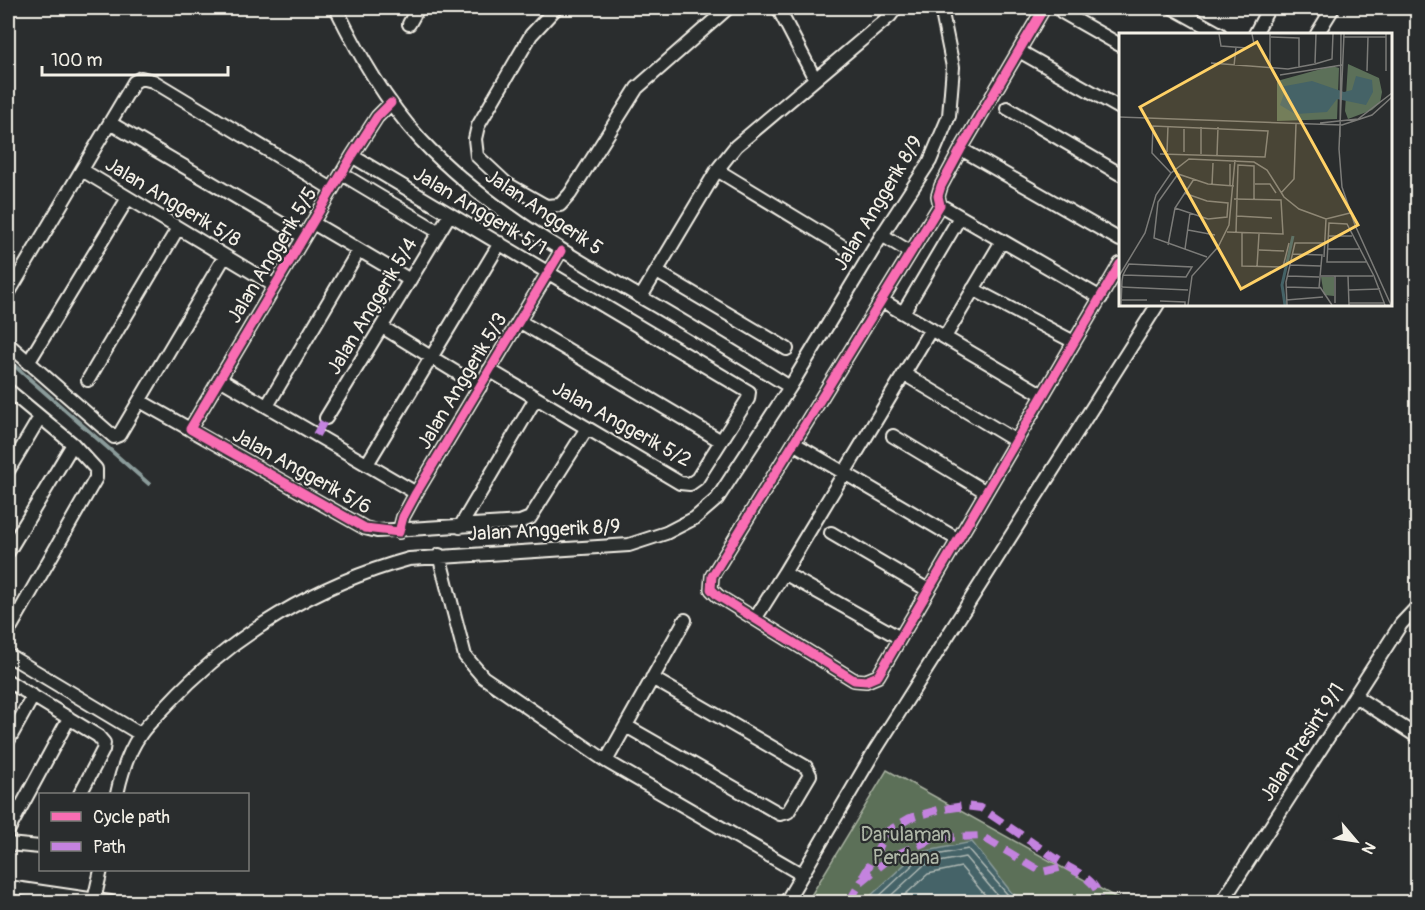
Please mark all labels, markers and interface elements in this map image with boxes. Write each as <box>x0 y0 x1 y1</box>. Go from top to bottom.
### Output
inset map <box>1119 33 1392 306</box>
scale bar <box>42 39 228 77</box>
text: 100 m <box>51 49 103 72</box>
street label: Jalan Anggerik 8/9 <box>828 131 928 275</box>
street label: Jalan Anggerik 5/8 <box>101 152 245 252</box>
street label: Jalan Anggerik 5/1 <box>409 162 551 260</box>
street label: Jalan Anggerik 5 <box>481 164 607 260</box>
street label: Jalan Anggerik 5/5 <box>221 182 323 328</box>
street label: Jalan Anggerik 5/4 <box>321 233 423 379</box>
street label: Jalan Anggerik 5/3 <box>411 308 513 454</box>
street label: Jalan Anggerik 5/2 <box>548 376 696 472</box>
street label: Jalan Anggerik 5/6 <box>228 422 376 520</box>
street label: Jalan Anggerik 8/9 <box>467 514 621 546</box>
street label: Jalan Presint 9/1 <box>1254 678 1350 806</box>
legend <box>39 793 249 871</box>
text: Cycle path <box>93 806 170 829</box>
north arrow <box>1326 811 1386 871</box>
park label: Darulaman Perdana <box>861 822 951 870</box>
text: Path <box>93 836 126 859</box>
text: N <box>1357 838 1380 858</box>

